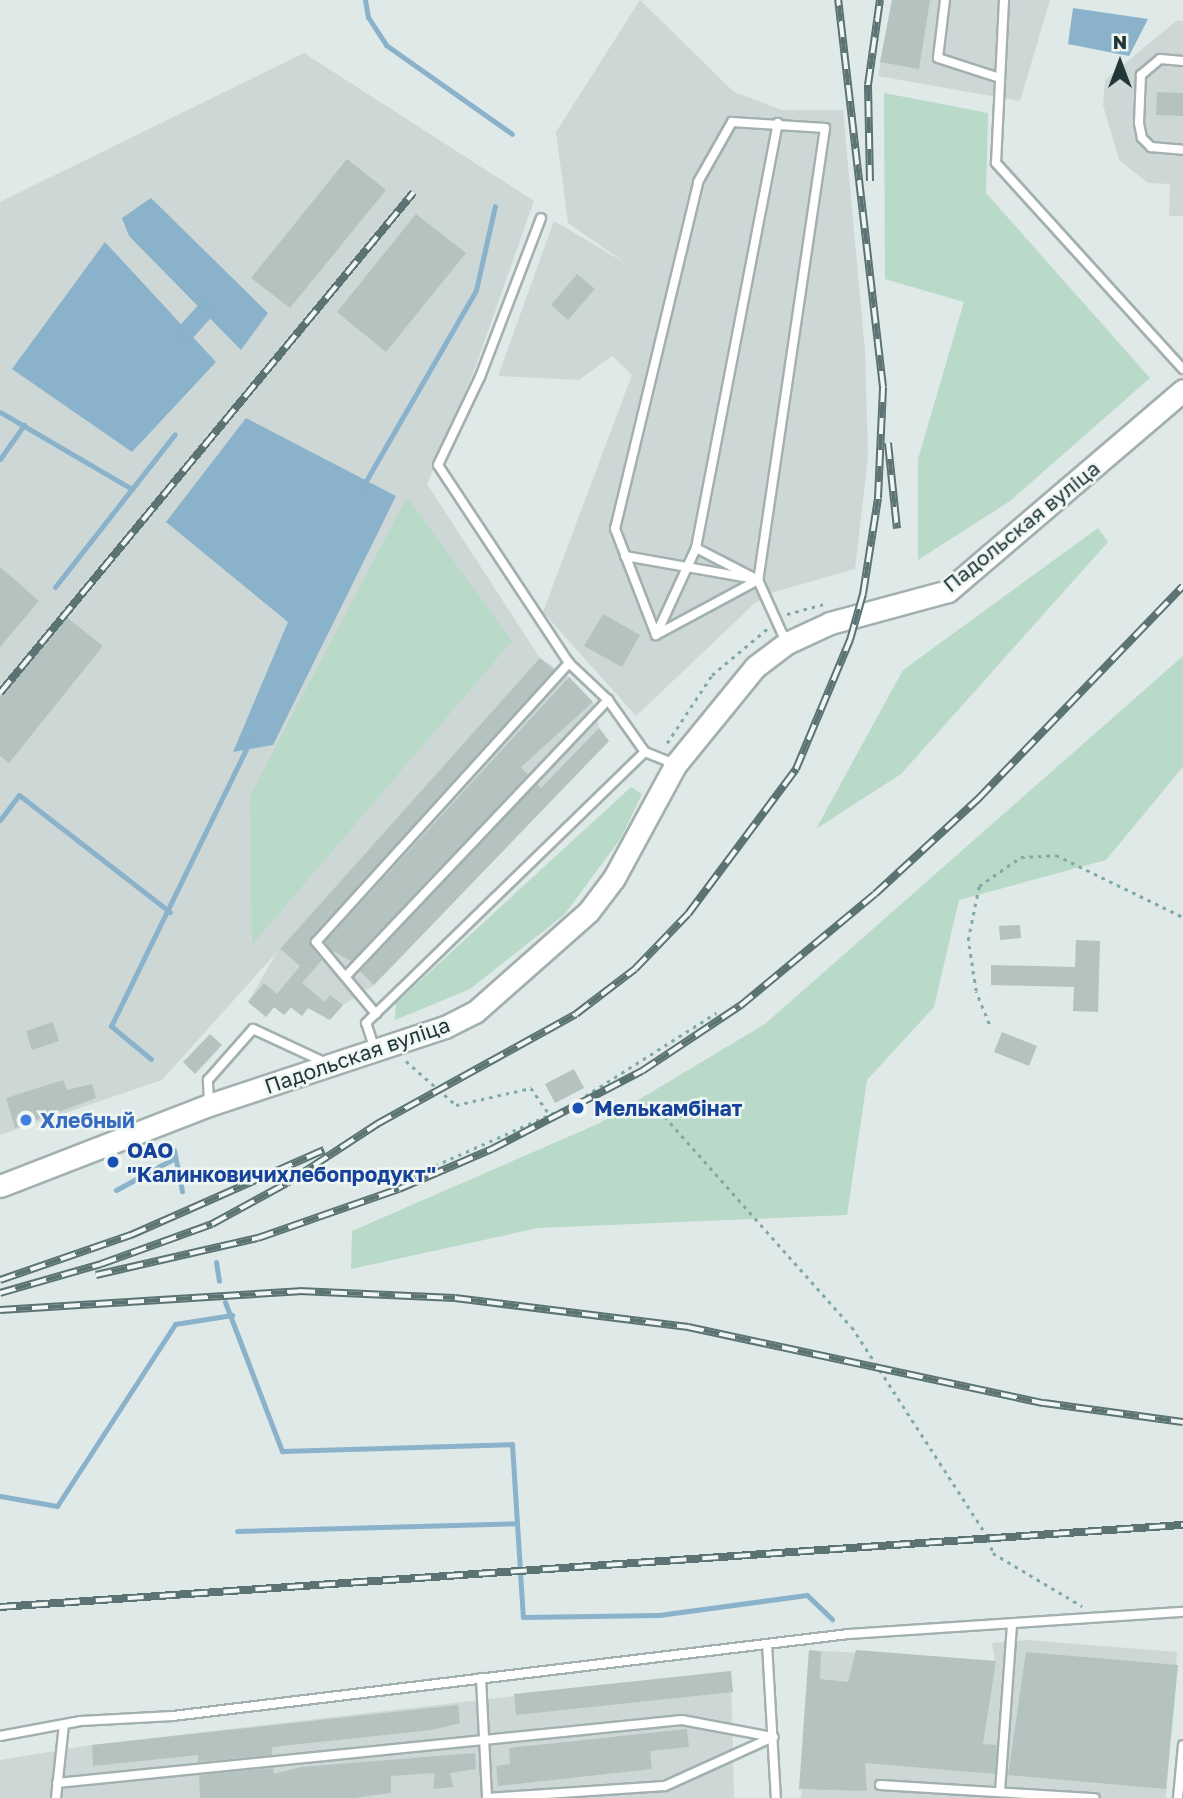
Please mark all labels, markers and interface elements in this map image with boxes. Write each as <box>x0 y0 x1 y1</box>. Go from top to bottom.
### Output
north arrow <box>1085 28 1155 98</box>
text: N <box>1113 30 1127 53</box>
street label: Падольская вуліца <box>938 455 1104 597</box>
street label: Падольская вуліца <box>261 1011 453 1099</box>
place label: Мелькамбінат <box>594 1095 742 1121</box>
marker: Мелькамбінат <box>568 1098 588 1118</box>
place label: Хлебный <box>40 1107 135 1133</box>
marker: Хлебный <box>18 1112 34 1128</box>
place label: ОАО "Калинковичихлебопродукт" <box>127 1137 436 1187</box>
marker: ОАО "Калинковичихлебопродукт" <box>105 1154 121 1170</box>

